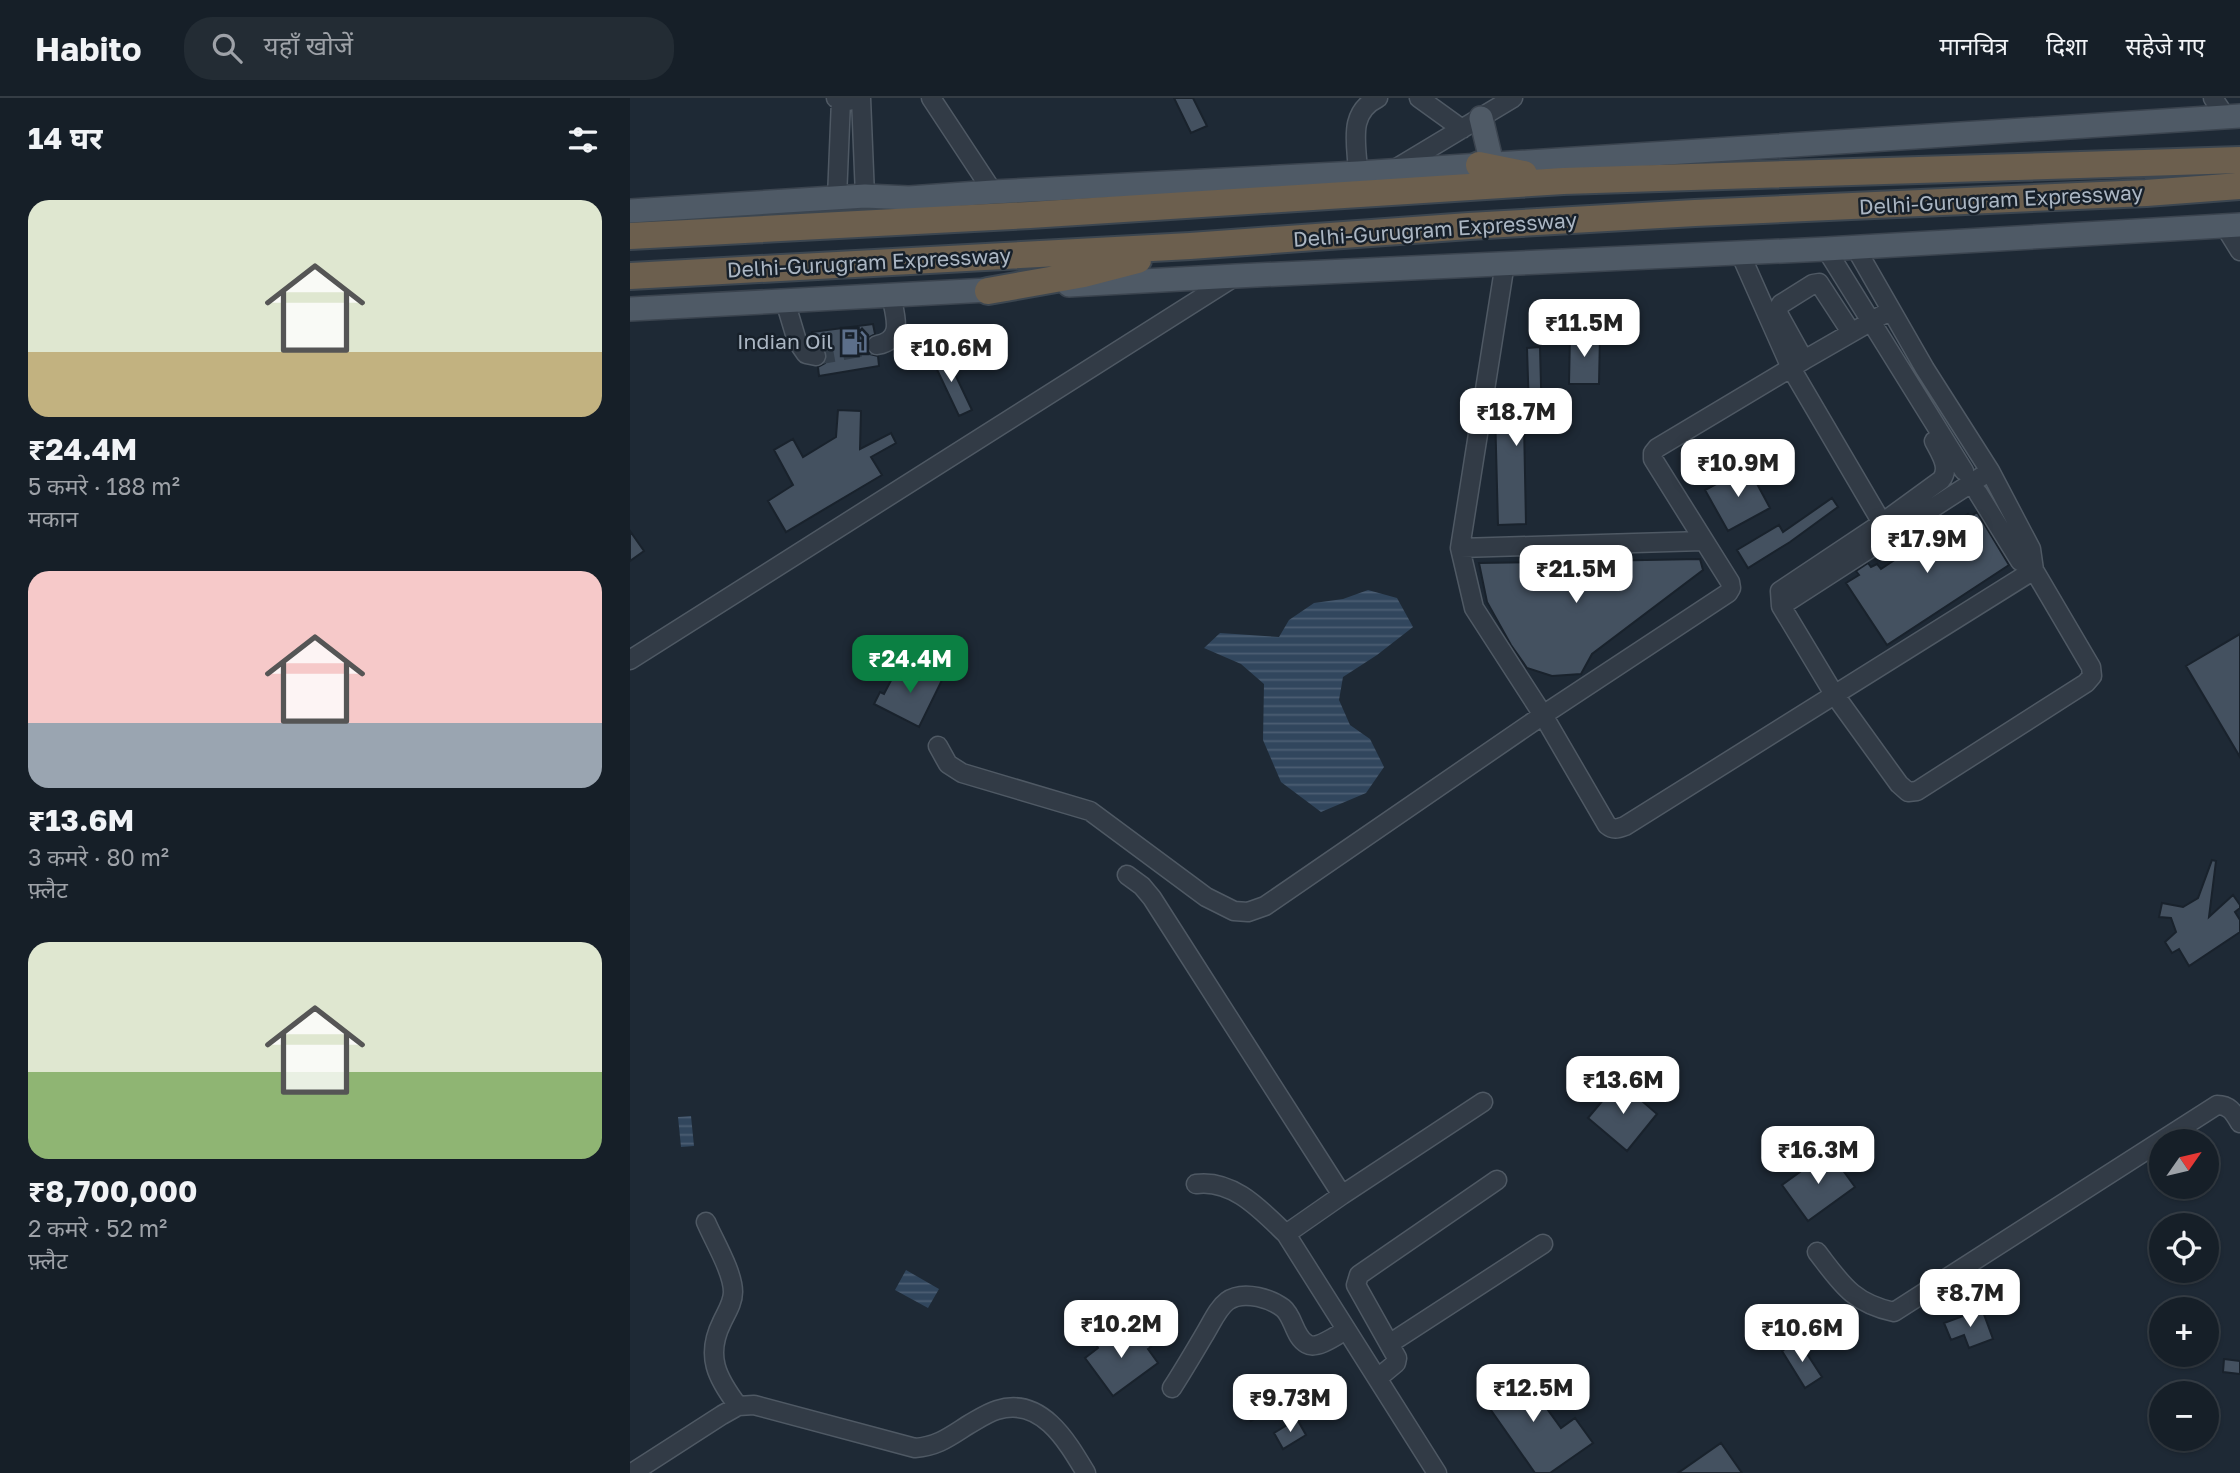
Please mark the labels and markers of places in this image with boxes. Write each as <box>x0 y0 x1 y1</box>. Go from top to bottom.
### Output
pin: ₹11.5M <box>1527 300 1641 359</box>
pin: ₹10.6M <box>894 324 1008 384</box>
fuel station icon: Indian Oil <box>839 327 869 357</box>
place label: Indian Oil <box>737 328 833 354</box>
pin: ₹18.7M <box>1459 388 1573 448</box>
pin: ₹10.9M <box>1681 440 1795 499</box>
pin: ₹17.9M <box>1870 516 1984 575</box>
pin: ₹21.5M <box>1519 546 1633 605</box>
pin: ₹24.4M <box>853 636 967 695</box>
pin: ₹13.6M <box>1566 1056 1680 1116</box>
pin: ₹16.3M <box>1761 1126 1875 1186</box>
pin: ₹8.7M <box>1921 1270 2019 1329</box>
pin: ₹10.2M <box>1064 1300 1178 1360</box>
pin: ₹10.6M <box>1745 1304 1859 1364</box>
pin: ₹12.5M <box>1476 1364 1590 1424</box>
pin: ₹9.73M <box>1233 1374 1347 1434</box>

